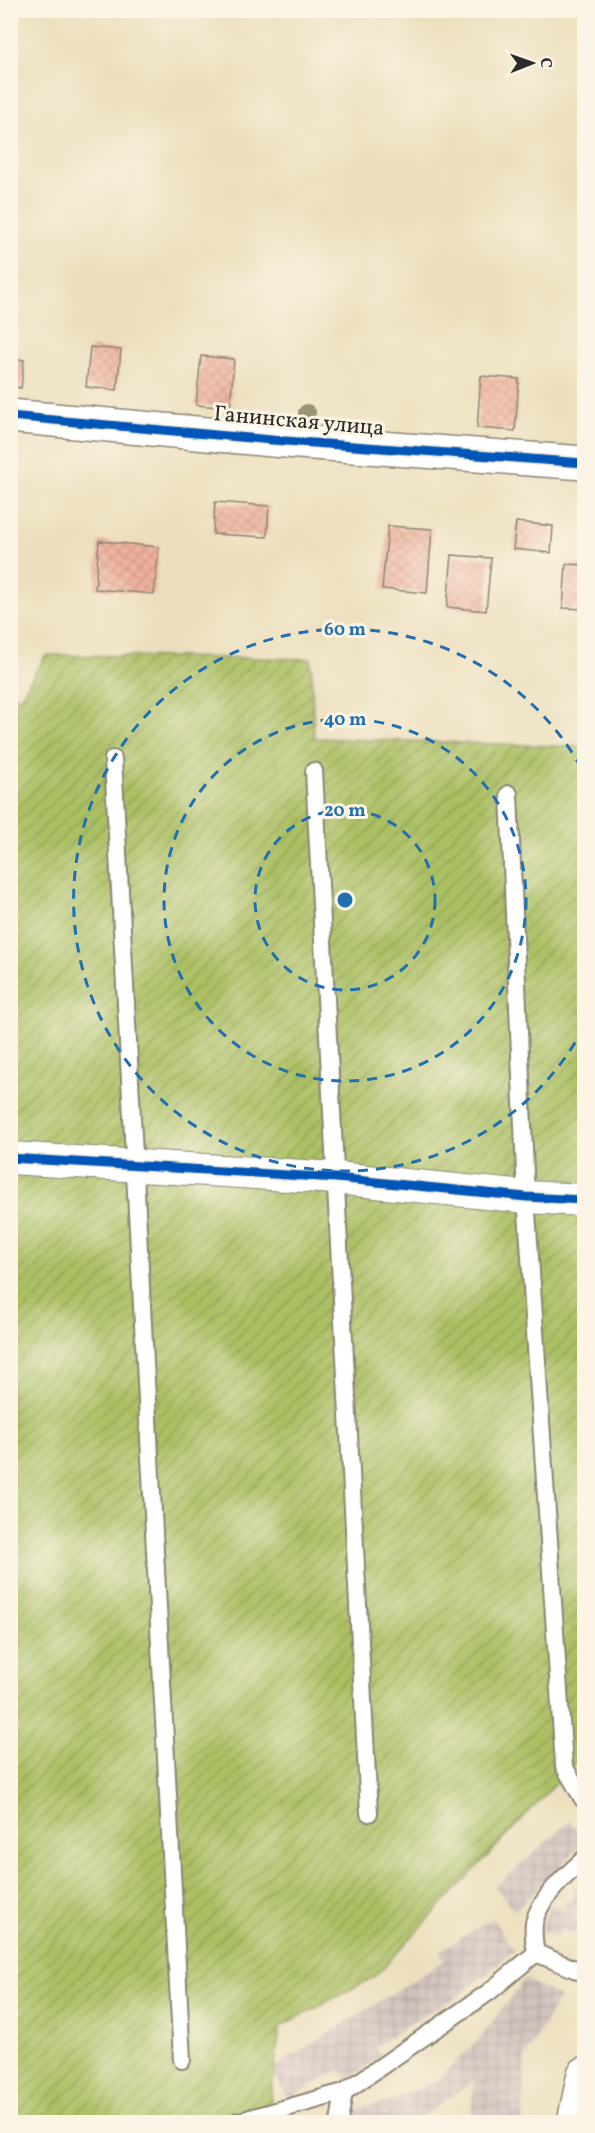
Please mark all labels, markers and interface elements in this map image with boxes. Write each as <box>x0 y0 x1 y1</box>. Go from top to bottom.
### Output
north arrow <box>502 33 562 93</box>
text: С <box>534 57 556 68</box>
street label: Ганинская улица <box>212 399 386 445</box>
text: 60 m <box>324 618 366 643</box>
text: 40 m <box>324 708 366 733</box>
text: 20 m <box>324 799 366 824</box>
centre of rings <box>335 890 355 910</box>

